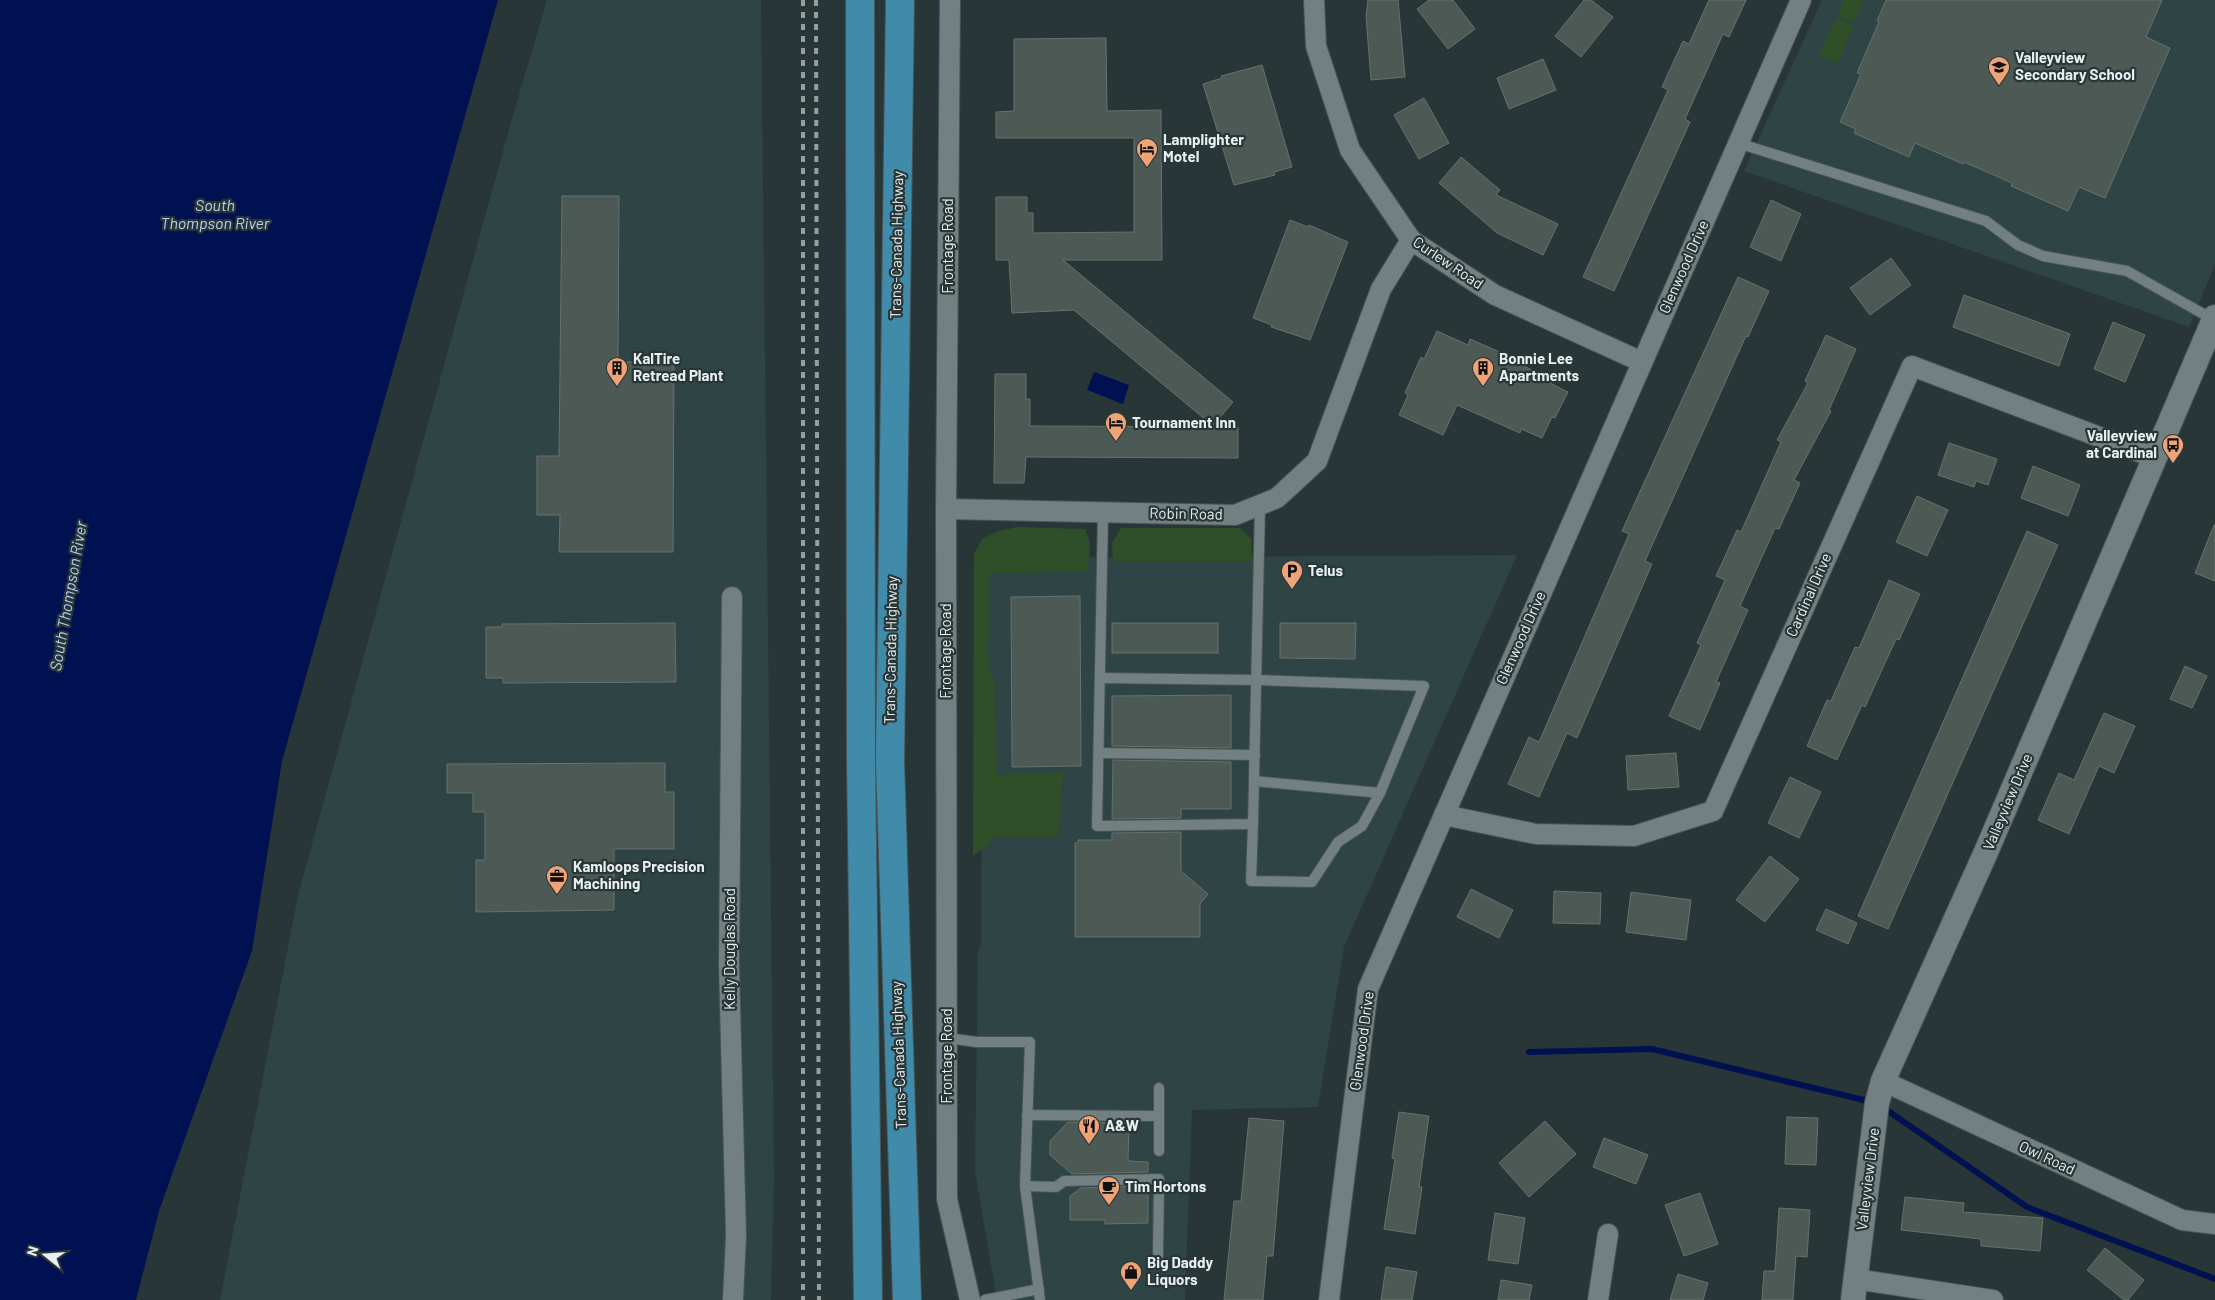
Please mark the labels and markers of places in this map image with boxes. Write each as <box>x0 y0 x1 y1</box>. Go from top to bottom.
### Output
place label: Valleyview Secondary School <box>2015 48 2135 83</box>
school or university icon: Valleyview Secondary School <box>1987 55 2011 86</box>
place label: Lamplighter Motel <box>1163 130 1244 165</box>
hotel icon: Lamplighter Motel <box>1135 137 1159 168</box>
place label: KalTire Retread Plant <box>633 349 724 384</box>
place label: Bonnie Lee Apartments <box>1499 349 1580 384</box>
building icon: KalTire Retread Plant <box>605 356 629 387</box>
building icon: Bonnie Lee Apartments <box>1471 356 1495 387</box>
hotel icon: Tournament Inn <box>1104 411 1128 442</box>
place label: Tournament Inn <box>1132 413 1236 431</box>
place label: Valleyview at Cardinal <box>2086 426 2157 461</box>
bus stop icon: Valleyview at Cardinal <box>2161 433 2185 464</box>
parking icon: Telus <box>1280 559 1304 590</box>
place label: Telus <box>1308 561 1344 579</box>
place label: Kamloops Precision Machining <box>573 857 705 892</box>
office icon: Kamloops Precision Machining <box>545 864 569 895</box>
restaurant icon: A&W <box>1077 1114 1101 1145</box>
place label: A&W <box>1105 1116 1139 1134</box>
cafe icon: Tim Hortons <box>1097 1175 1121 1206</box>
place label: Tim Hortons <box>1125 1177 1207 1195</box>
place label: Big Daddy Liquors <box>1147 1253 1214 1288</box>
shop icon: Big Daddy Liquors <box>1119 1260 1143 1291</box>

